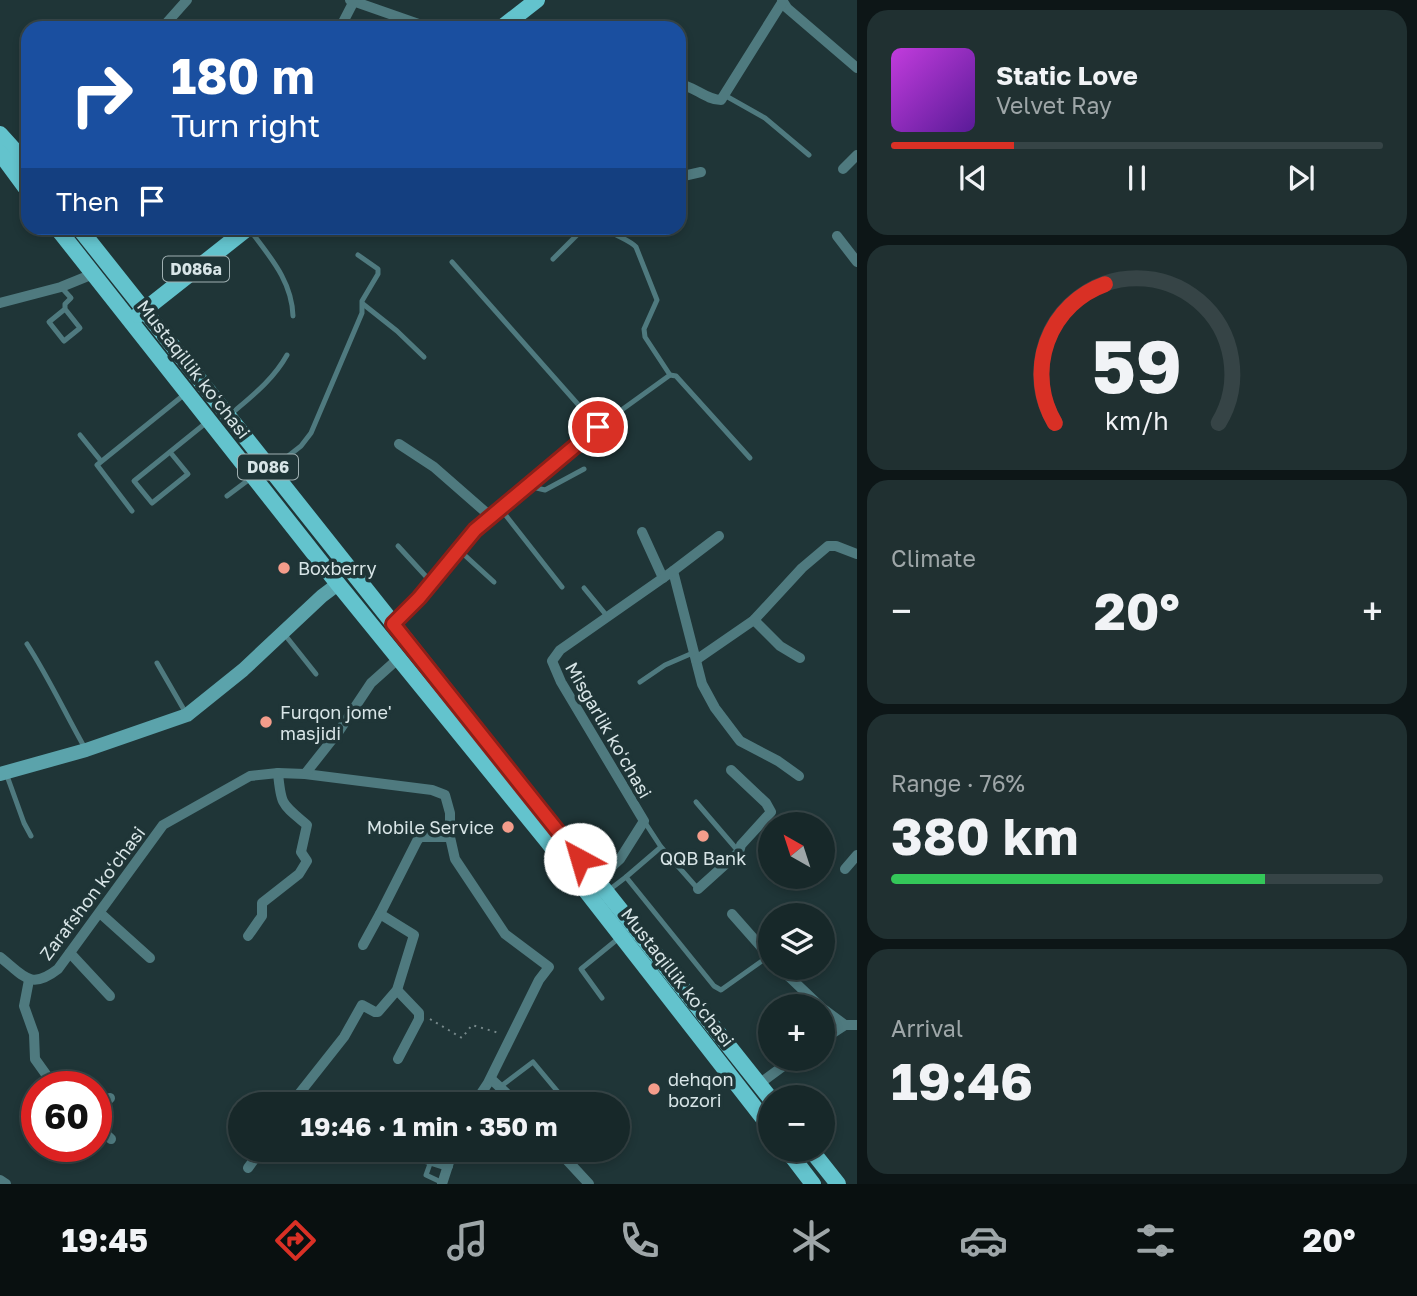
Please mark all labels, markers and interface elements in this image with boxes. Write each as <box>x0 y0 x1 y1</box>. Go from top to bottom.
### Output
text: 180 m <box>171 46 315 105</box>
icon: right <box>56 49 147 140</box>
text: Static Love <box>996 60 1138 91</box>
text: Velvet Ray <box>996 91 1112 119</box>
text: Turn right <box>171 106 320 144</box>
icon: previous <box>954 159 992 197</box>
icon: pause <box>1118 159 1156 197</box>
icon: next <box>1282 159 1320 197</box>
icon: arrive <box>133 182 171 220</box>
text: Then <box>56 186 119 217</box>
road number: D086a <box>163 256 229 282</box>
street label: Mustaqillik koʻchasi <box>133 295 255 443</box>
text: 59 <box>1092 323 1182 410</box>
pin <box>568 397 628 457</box>
text: km/h <box>1105 405 1169 436</box>
icon: arrive <box>579 408 617 446</box>
road number: D086 <box>238 454 298 480</box>
text: Climate <box>891 544 976 572</box>
place label: Boxberry <box>298 557 377 579</box>
marker: Boxberry <box>276 560 292 576</box>
text: 20° <box>1094 579 1180 641</box>
text: − <box>891 588 912 633</box>
text: + <box>1362 588 1383 633</box>
street label: Misgarlik koʻchasi <box>561 658 657 802</box>
place label: Furqon jome' masjidi <box>280 701 392 744</box>
marker: Furqon jome' masjidi <box>258 714 274 730</box>
text: Range · 76% <box>891 769 1025 797</box>
text: 380 km <box>891 804 1078 866</box>
north arrow <box>758 812 835 889</box>
map controls <box>758 812 835 1162</box>
place label: Mobile Service <box>367 816 494 838</box>
marker: Mobile Service <box>500 819 516 835</box>
street label: Zarafshon koʻchasi <box>35 822 149 964</box>
position arrow <box>543 822 617 896</box>
marker: QQB Bank <box>695 828 711 844</box>
place label: QQB Bank <box>660 847 746 869</box>
street label: Mustaqillik koʻchasi <box>617 903 739 1051</box>
button: layers <box>758 903 835 980</box>
button: + <box>758 994 835 1071</box>
text: Arrival <box>891 1014 963 1042</box>
text: 19:46 <box>891 1049 1033 1111</box>
place label: dehqon bozori <box>668 1068 734 1111</box>
speed limit sign: 60 <box>21 1071 112 1162</box>
marker: dehqon bozori <box>646 1081 662 1097</box>
button: − <box>758 1085 835 1162</box>
text: 19:46 · 1 min · 350 m <box>301 1111 557 1142</box>
icon: directions <box>271 1216 320 1265</box>
icon: music <box>443 1216 492 1265</box>
icon: phone <box>615 1216 664 1265</box>
icon: climate <box>787 1216 836 1265</box>
icon: car <box>959 1216 1008 1265</box>
icon: filters <box>1131 1216 1180 1265</box>
text: 19:45 <box>61 1221 148 1259</box>
text: 20° <box>1303 1221 1356 1259</box>

